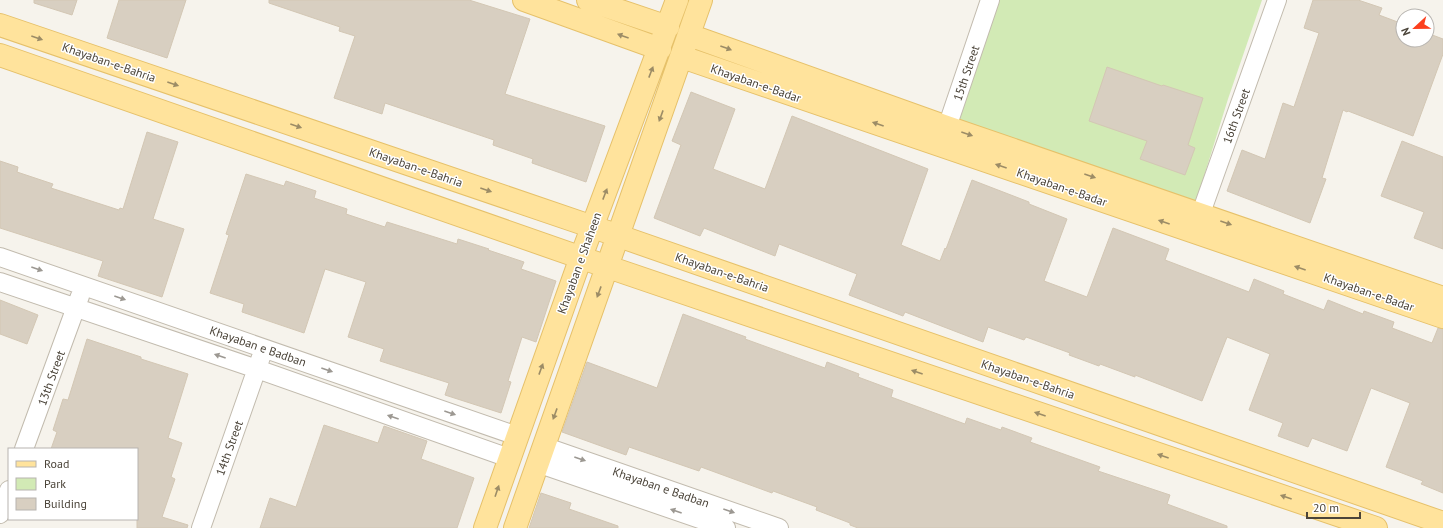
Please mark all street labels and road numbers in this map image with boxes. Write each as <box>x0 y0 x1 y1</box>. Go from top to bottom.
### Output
street label: Khayaban-e-Bahria <box>60 39 158 85</box>
street label: 15th Street <box>950 43 982 103</box>
street label: Khayaban-e-Badar <box>709 61 803 105</box>
street label: 16th Street <box>1219 86 1253 146</box>
street label: Khayaban-e-Bahria <box>367 144 465 190</box>
street label: Khayaban-e-Badar <box>1015 165 1109 209</box>
street label: Khayaban e Shaheen <box>554 210 604 316</box>
street label: Khayaban-e-Bahria <box>673 249 771 295</box>
street label: Khayaban-e-Badar <box>1322 270 1416 314</box>
street label: Khayaban e Badban <box>208 322 308 370</box>
street label: 13th Street <box>34 348 68 408</box>
street label: Khayaban-e-Bahria <box>979 356 1077 402</box>
street label: 14th Street <box>212 418 246 478</box>
street label: Khayaban e Badban <box>611 463 711 511</box>

